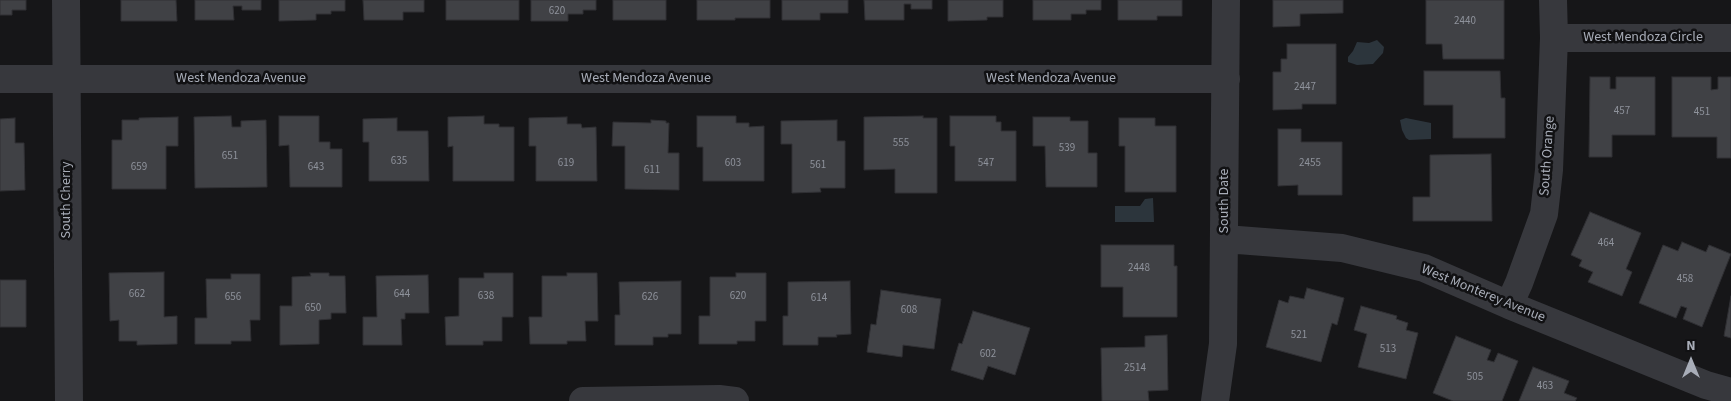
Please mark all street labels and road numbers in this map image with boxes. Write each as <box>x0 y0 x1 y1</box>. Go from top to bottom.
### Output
street label: West Mendoza Circle <box>1583 30 1703 46</box>
street label: West Mendoza Avenue <box>176 71 306 87</box>
street label: West Mendoza Avenue <box>581 71 711 87</box>
street label: West Mendoza Avenue <box>986 71 1116 87</box>
street label: South Orange <box>1537 115 1559 197</box>
street label: South Cherry <box>59 162 75 238</box>
street label: South Date <box>1217 169 1233 233</box>
street label: West Monterey Avenue <box>1419 261 1547 327</box>

